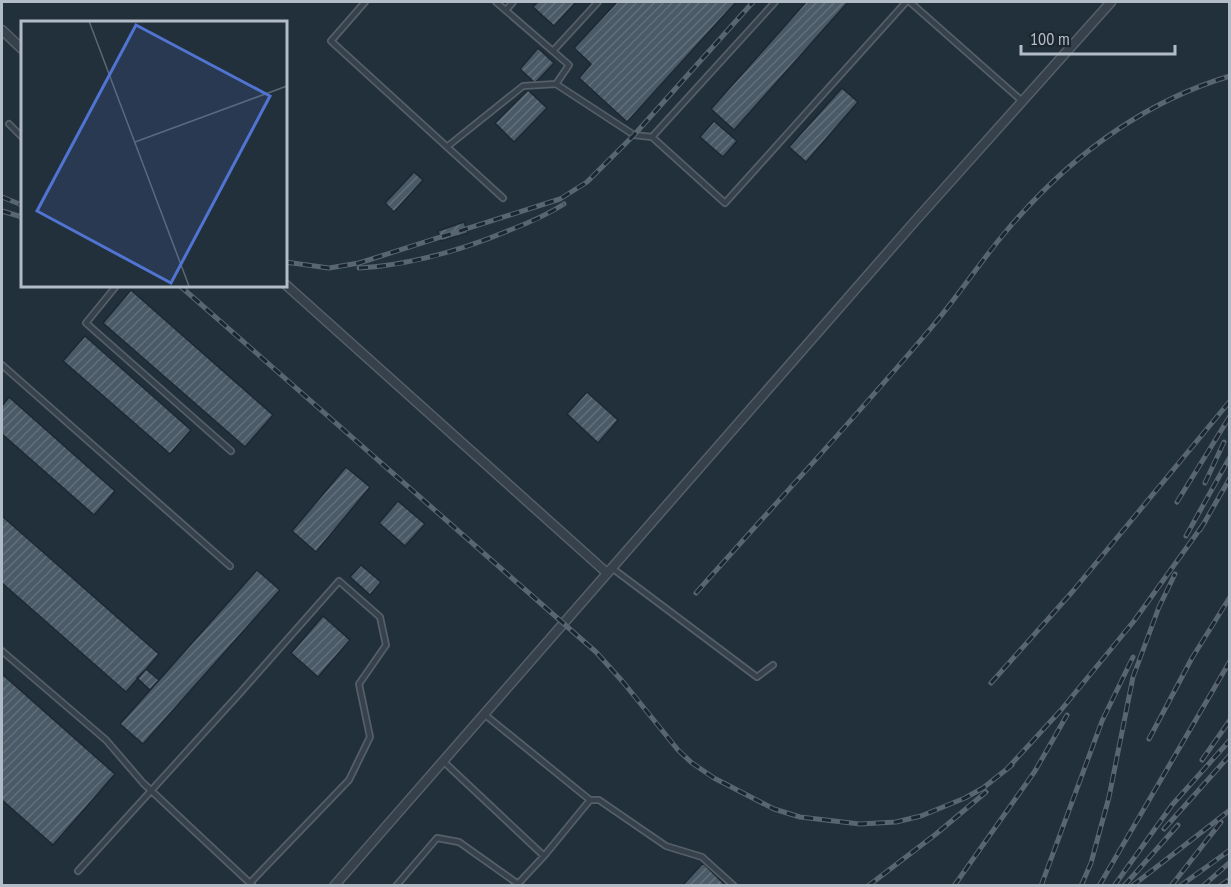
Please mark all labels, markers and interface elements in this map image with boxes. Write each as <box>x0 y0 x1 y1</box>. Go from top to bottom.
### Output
scale bar <box>1021 18 1176 56</box>
inset map <box>21 21 286 286</box>
text: 100 m <box>1030 27 1070 50</box>

